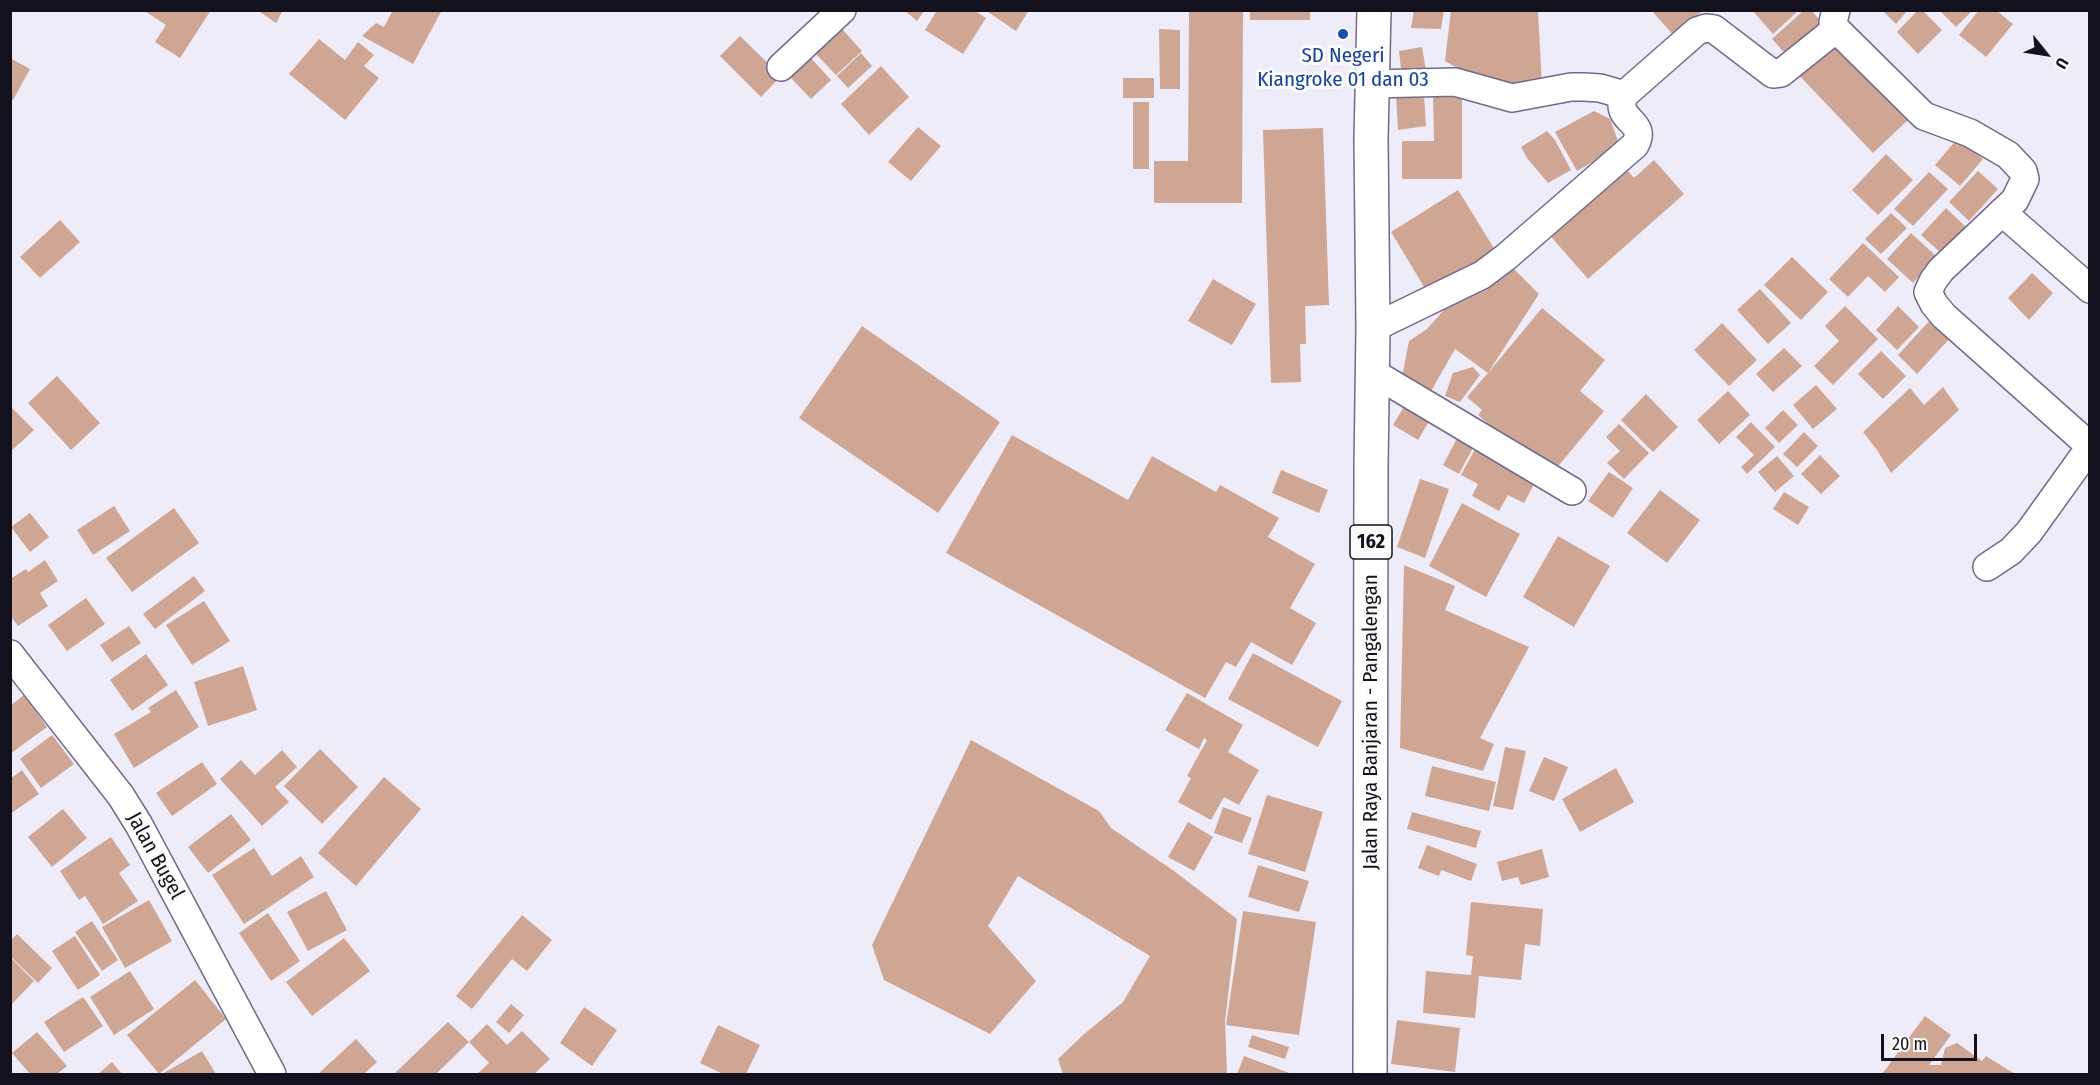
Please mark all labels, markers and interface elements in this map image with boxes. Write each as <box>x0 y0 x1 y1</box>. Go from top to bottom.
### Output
north arrow <box>2016 24 2076 84</box>
marker: SD Negeri Kiangroke 01 dan 03 <box>1336 27 1350 41</box>
place label: SD Negeri Kiangroke 01 dan 03 <box>1257 43 1429 93</box>
text: U <box>2051 54 2073 72</box>
road number: 162 <box>1350 525 1392 559</box>
street label: Jalan Raya Banjaran - Pangalengan <box>1358 574 1384 870</box>
street label: Jalan Bugel <box>121 808 189 904</box>
scale bar <box>1884 1022 1980 1060</box>
text: 20 m <box>1892 1033 1927 1055</box>

